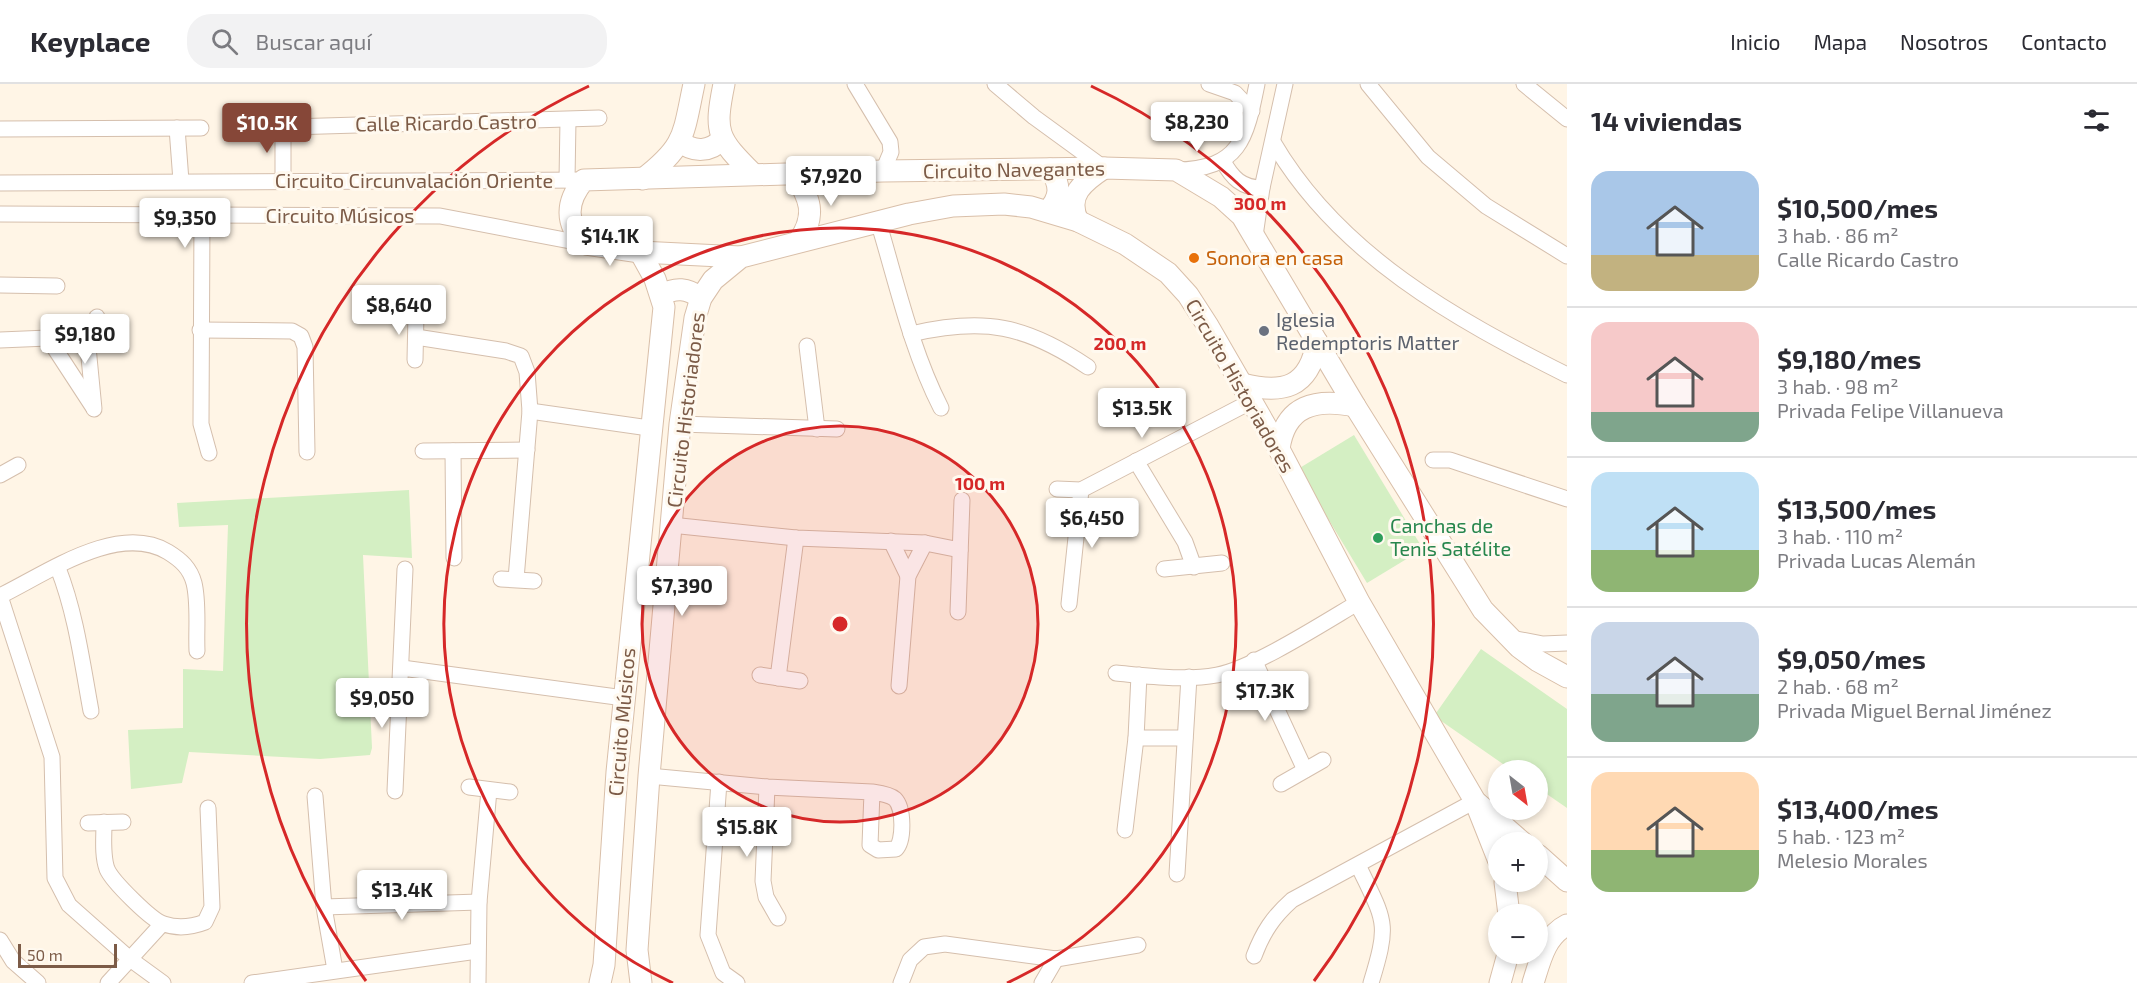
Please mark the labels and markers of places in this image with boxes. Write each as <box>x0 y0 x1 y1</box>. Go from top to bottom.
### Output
pin: $8,230 <box>1148 102 1246 153</box>
pin: $10.5K <box>218 103 316 154</box>
pin: $7,920 <box>782 156 880 207</box>
pin: $9,350 <box>136 198 234 249</box>
pin: $14.1K <box>561 216 659 267</box>
place label: Sonora en casa <box>1206 245 1344 269</box>
marker: Sonora en casa <box>1187 251 1201 265</box>
pin: $8,640 <box>350 285 448 336</box>
place label: Iglesia Redemptoris Matter <box>1276 307 1459 354</box>
pin: $9,180 <box>36 314 134 365</box>
marker: Iglesia Redemptoris Matter <box>1257 324 1271 338</box>
pin: $13.5K <box>1093 388 1191 439</box>
pin: $6,450 <box>1043 498 1141 549</box>
place label: Canchas de Tenis Satélite <box>1390 513 1511 560</box>
marker: Canchas de Tenis Satélite <box>1371 531 1385 545</box>
pin: $7,390 <box>633 566 731 617</box>
centre of rings <box>830 614 850 634</box>
pin: $17.3K <box>1216 671 1314 722</box>
pin: $9,050 <box>333 678 431 729</box>
pin: $15.8K <box>698 807 796 858</box>
pin: $13.4K <box>353 870 451 921</box>

